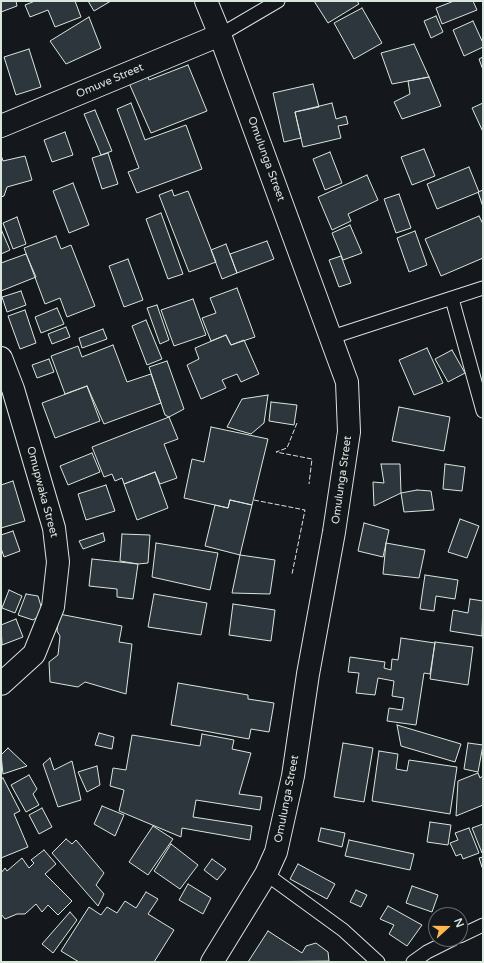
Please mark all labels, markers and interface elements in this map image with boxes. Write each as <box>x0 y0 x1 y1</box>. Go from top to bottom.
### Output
street label: Omuve Street <box>74 61 146 101</box>
street label: Omulunga Street <box>245 115 287 203</box>
street label: Omulunga Street <box>329 435 355 525</box>
street label: Omupwaka Street <box>24 445 60 539</box>
street label: Omulunga Street <box>272 754 302 844</box>
north arrow <box>428 907 468 947</box>
text: N <box>451 916 466 929</box>

